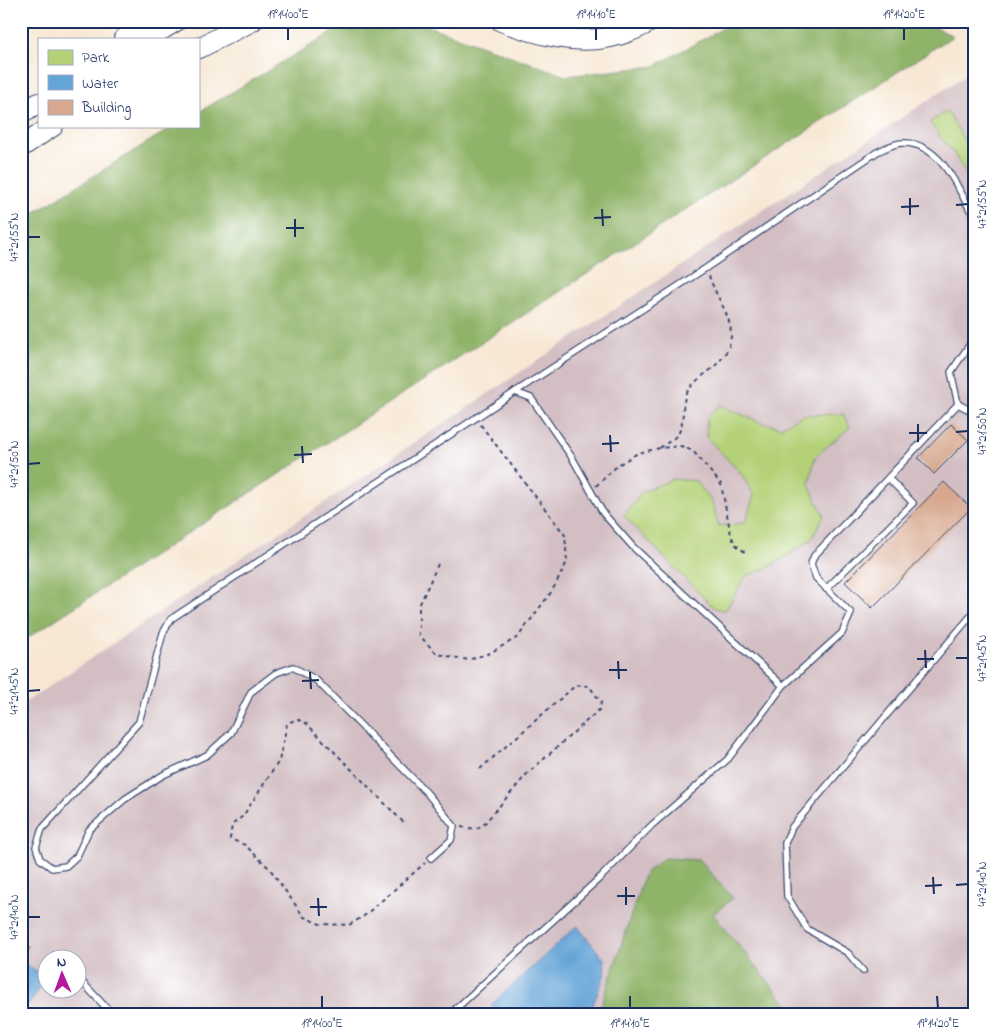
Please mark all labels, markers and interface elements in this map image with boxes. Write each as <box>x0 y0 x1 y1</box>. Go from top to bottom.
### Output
text: 19°14'00"E <box>267 6 309 24</box>
text: 19°14'10"E <box>576 6 616 24</box>
text: 19°14'20"E <box>883 6 925 24</box>
legend <box>38 38 200 128</box>
text: Park <box>82 47 110 69</box>
text: Water <box>82 73 118 95</box>
text: Building <box>81 97 131 120</box>
text: 47°21'55"N <box>974 180 992 228</box>
text: 47°21'55"N <box>6 213 24 261</box>
text: 47°21'50"N <box>974 407 992 455</box>
text: 47°21'50"N <box>6 440 24 488</box>
text: 47°21'45"N <box>974 635 992 681</box>
text: 47°21'45"N <box>6 668 24 714</box>
text: 47°21'40"N <box>974 861 992 907</box>
text: 47°21'40"N <box>6 894 24 940</box>
north arrow <box>38 948 88 998</box>
text: N <box>57 952 67 973</box>
text: 19°14'00"E <box>301 1015 343 1033</box>
text: 19°14'10"E <box>610 1015 650 1033</box>
text: 19°14'20"E <box>917 1015 959 1033</box>

